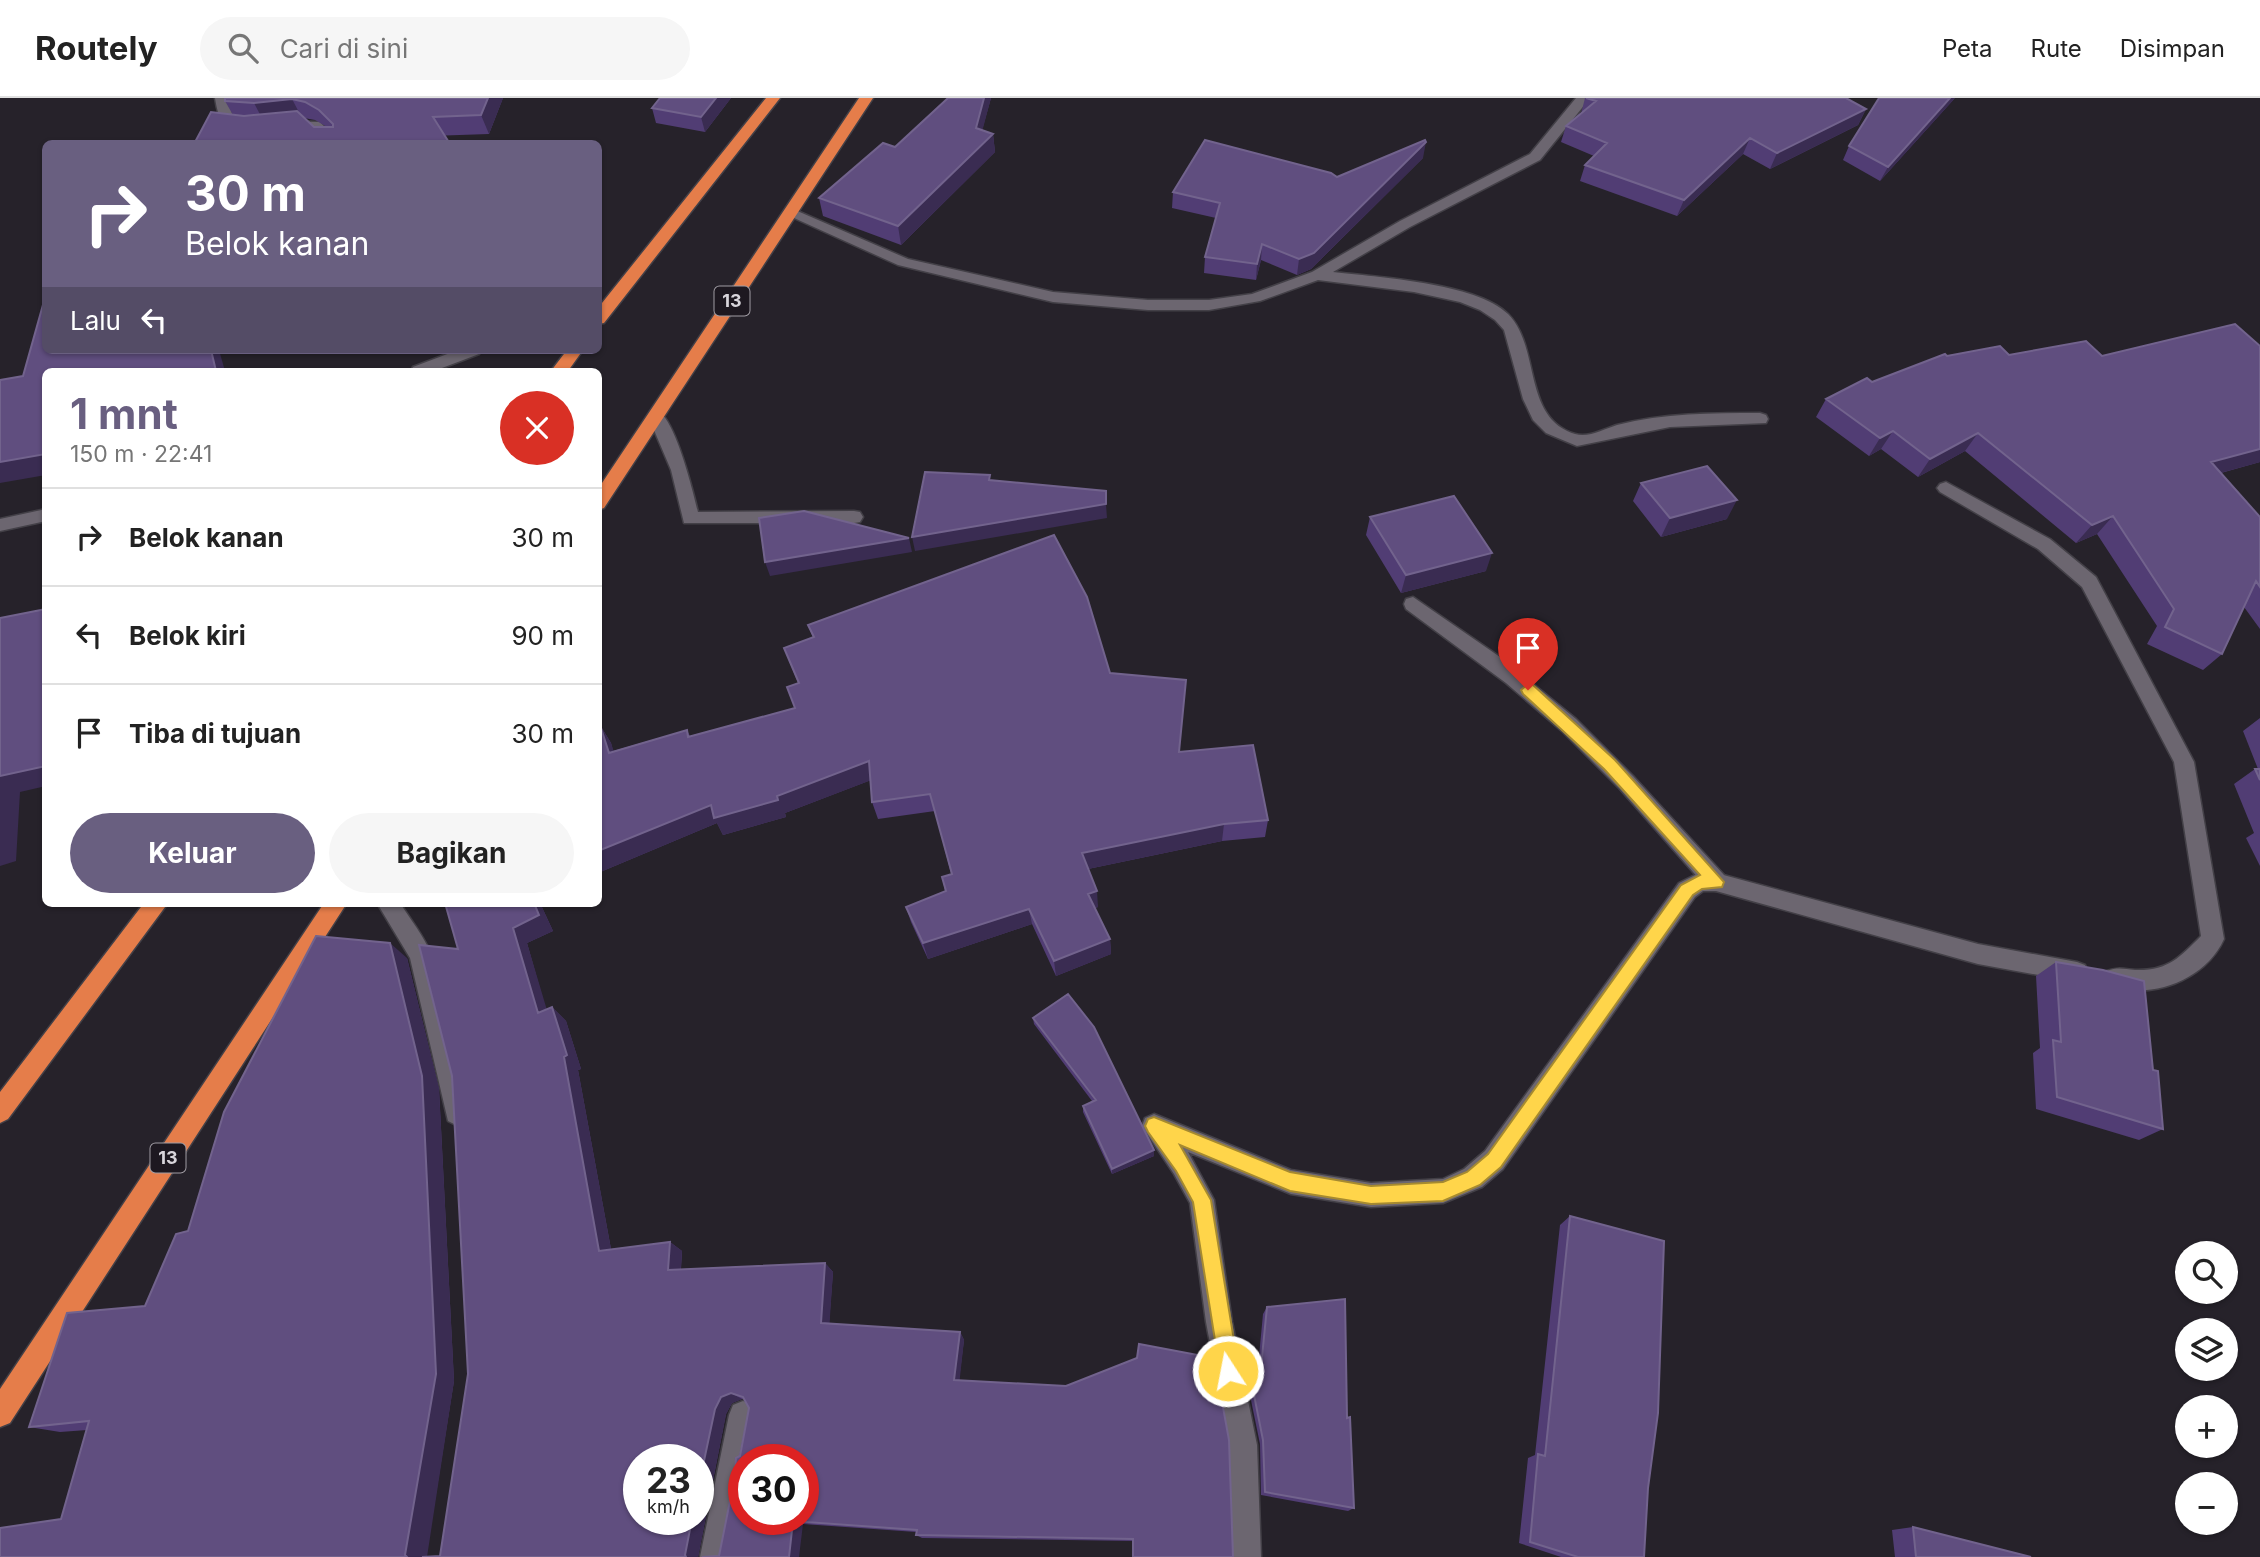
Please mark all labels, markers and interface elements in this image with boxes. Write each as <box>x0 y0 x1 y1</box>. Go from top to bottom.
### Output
search box <box>200 17 690 80</box>
text: Routely <box>35 28 158 68</box>
icon: search <box>224 29 262 67</box>
text: Cari di sini <box>280 33 408 64</box>
text: Peta <box>1942 34 1993 63</box>
text: Rute <box>2031 34 2082 63</box>
text: Disimpan <box>2120 34 2225 63</box>
text: 30 m <box>185 164 306 223</box>
icon: right <box>70 168 161 259</box>
text: Belok kanan <box>185 224 369 263</box>
road number: 13 <box>714 286 750 316</box>
icon: left <box>135 301 173 339</box>
text: Lalu <box>70 305 121 336</box>
text: 1 mnt <box>70 388 178 439</box>
button: close <box>500 391 574 465</box>
text: 150 m · 22:41 <box>70 440 212 468</box>
icon: right <box>70 518 108 556</box>
text: Belok kanan <box>129 522 284 553</box>
text: 30 m <box>511 522 574 553</box>
icon: left <box>70 616 108 654</box>
pin <box>1498 618 1558 690</box>
text: Belok kiri <box>129 620 246 651</box>
text: 90 m <box>511 620 574 651</box>
icon: arrive <box>1509 629 1547 667</box>
icon: arrive <box>70 714 108 752</box>
text: Tiba di tujuan <box>129 718 301 749</box>
text: 30 m <box>511 718 574 749</box>
button: Keluar <box>70 813 315 893</box>
button: Bagikan <box>329 813 574 893</box>
road number: 13 <box>150 1143 186 1172</box>
map controls <box>2175 1241 2238 1535</box>
button: search <box>2175 1241 2238 1304</box>
button: layers <box>2175 1318 2238 1381</box>
position arrow <box>1191 1334 1265 1408</box>
button: + <box>2175 1395 2238 1458</box>
speed limit sign: 30 <box>728 1444 819 1535</box>
text: 23 <box>646 1459 691 1501</box>
button: − <box>2175 1472 2238 1535</box>
text: km/h <box>647 1496 690 1517</box>

